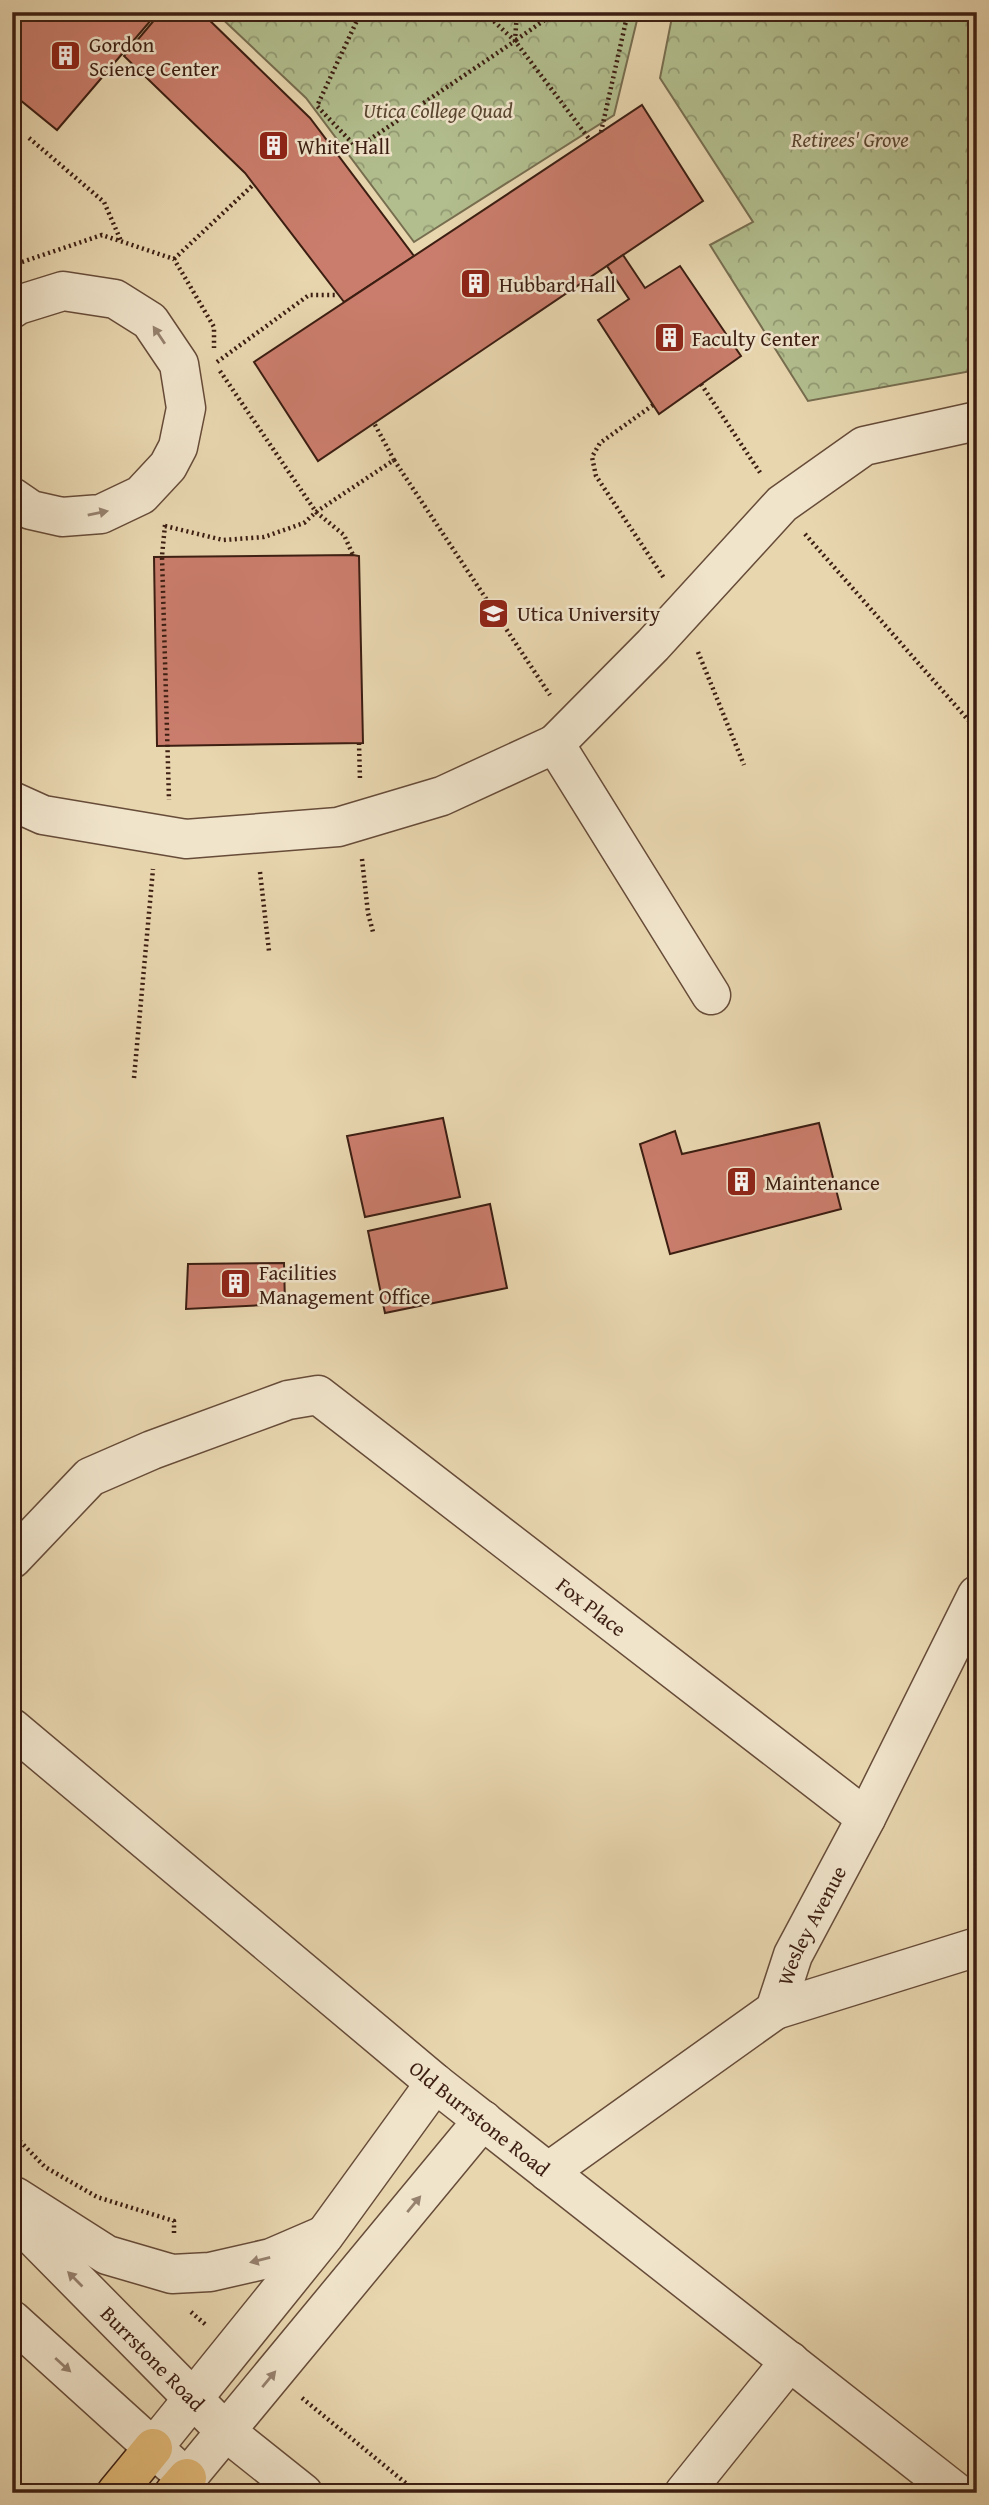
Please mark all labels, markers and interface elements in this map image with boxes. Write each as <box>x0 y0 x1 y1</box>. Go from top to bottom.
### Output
place label: Gordon Science Center <box>89 29 219 84</box>
building icon: Gordon Science Center <box>49 39 83 73</box>
park label: Utica College Quad <box>363 95 513 126</box>
park label: Retirees' Grove <box>790 124 909 155</box>
building icon: White Hall <box>257 129 291 163</box>
place label: White Hall <box>297 131 390 162</box>
building icon: Hubbard Hall <box>459 267 493 301</box>
place label: Hubbard Hall <box>499 269 616 300</box>
building icon: Faculty Center <box>652 321 686 355</box>
place label: Faculty Center <box>692 323 820 354</box>
one-way arrow <box>153 325 166 345</box>
one-way arrow <box>87 507 109 518</box>
school or university icon: Utica University <box>477 596 511 630</box>
place label: Utica University <box>517 598 661 629</box>
building icon: Maintenance <box>725 1165 759 1199</box>
place label: Maintenance <box>765 1167 880 1198</box>
place label: Facilities Management Office <box>259 1257 430 1312</box>
building icon: Facilities Management Office <box>219 1267 253 1301</box>
street label: Fox Place <box>550 1569 634 1644</box>
street label: Wesley Avenue <box>769 1860 854 1989</box>
street label: Old Burrstone Road <box>403 2052 557 2184</box>
one-way arrow <box>406 2195 421 2212</box>
one-way arrow <box>249 2255 271 2266</box>
one-way arrow <box>67 2270 84 2287</box>
street label: Burrstone Road <box>94 2298 213 2418</box>
one-way arrow <box>54 2357 71 2373</box>
one-way arrow <box>261 2370 276 2388</box>

